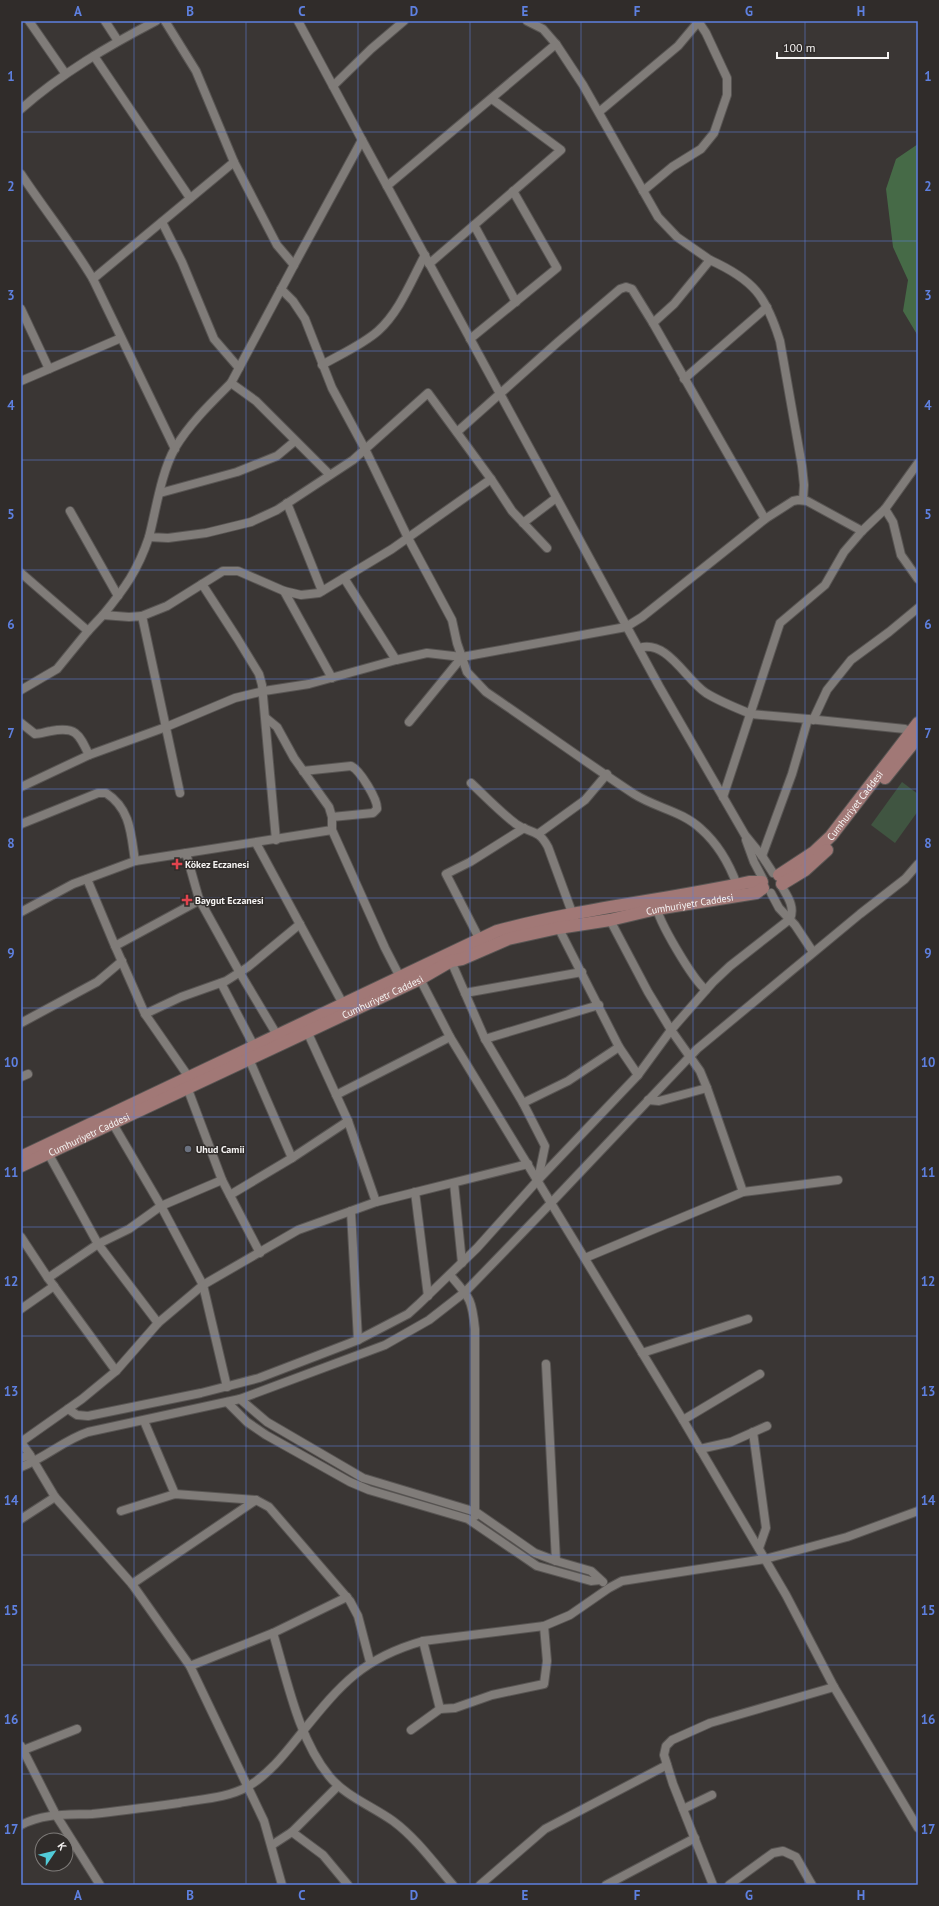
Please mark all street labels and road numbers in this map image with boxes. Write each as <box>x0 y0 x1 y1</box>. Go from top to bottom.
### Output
street label: Cumhuriyet Caddesi <box>824 768 886 844</box>
street label: Cumhuriyetr Caddesi <box>645 891 734 918</box>
street label: Cumhuriyetr Caddesi <box>340 973 426 1022</box>
street label: Cumhuriyetr Caddesi <box>46 1110 132 1159</box>

